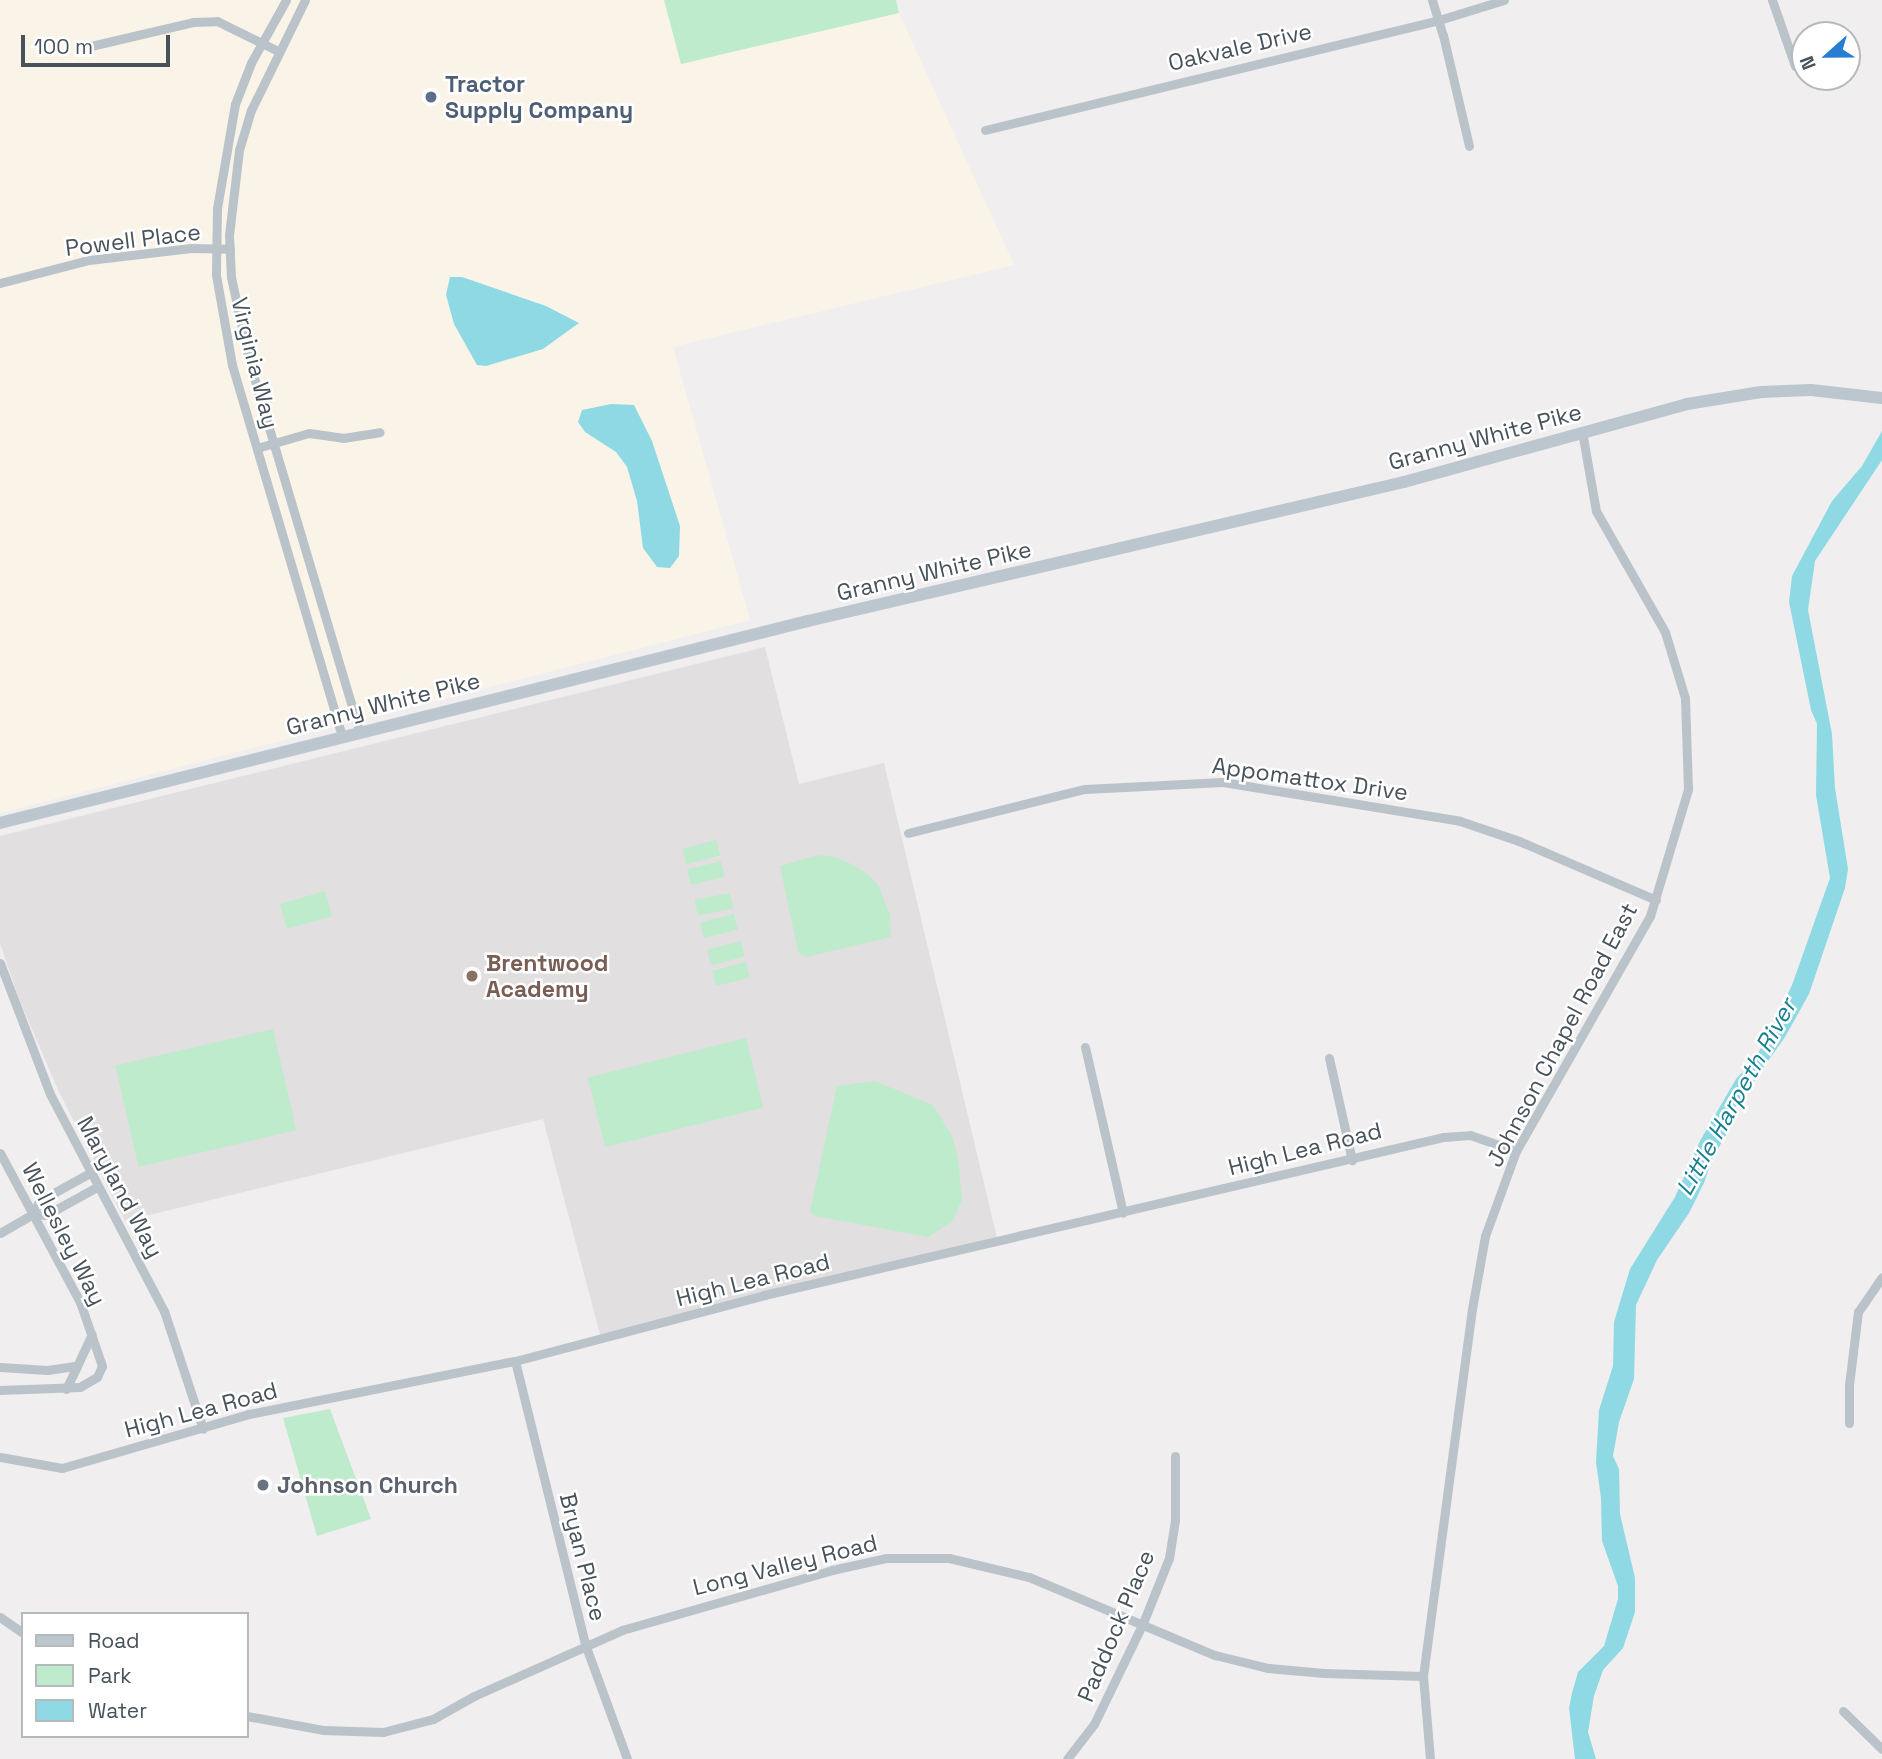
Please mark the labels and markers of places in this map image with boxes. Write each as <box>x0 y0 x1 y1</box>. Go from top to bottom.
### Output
place label: Tractor Supply Company <box>445 70 633 124</box>
marker: Tractor Supply Company <box>423 89 439 105</box>
place label: Brentwood Academy <box>486 949 608 1003</box>
marker: Brentwood Academy <box>464 968 480 984</box>
place label: Johnson Church <box>277 1471 458 1499</box>
marker: Johnson Church <box>255 1477 271 1493</box>

